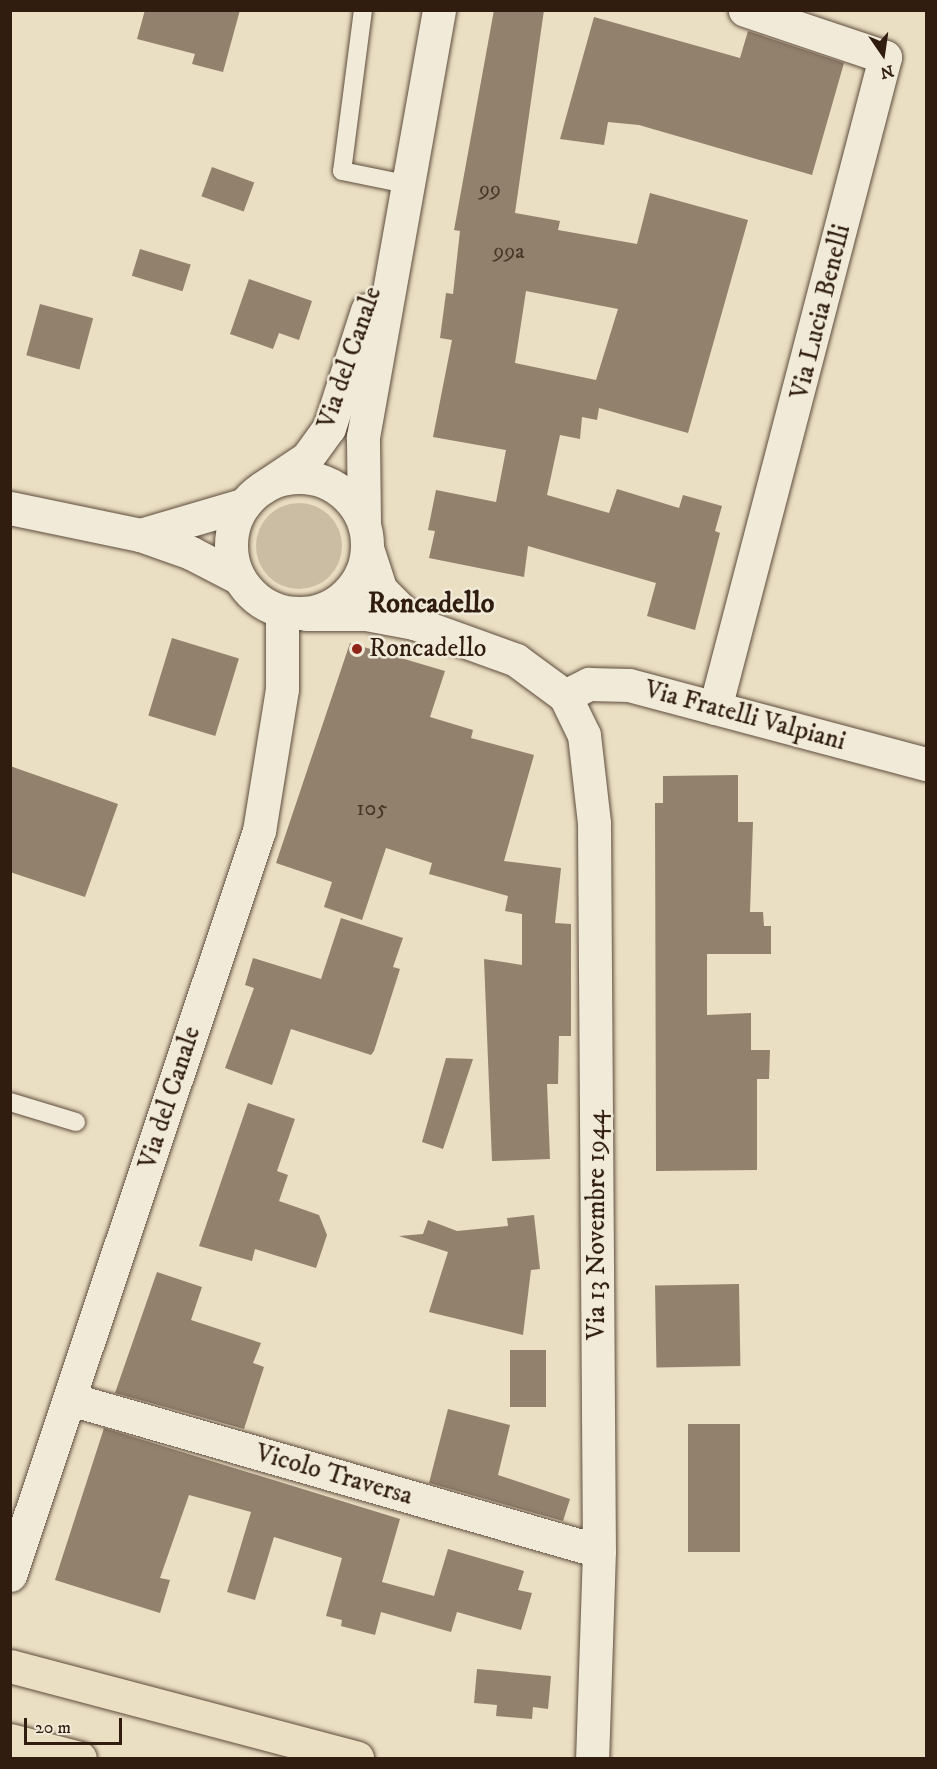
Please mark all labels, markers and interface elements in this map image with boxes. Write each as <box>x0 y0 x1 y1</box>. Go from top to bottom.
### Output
north arrow <box>853 24 913 84</box>
text: N <box>878 60 896 83</box>
house number: 99 <box>479 177 501 203</box>
street label: Via Lucia Benelli <box>784 221 858 403</box>
house number: 99a <box>493 239 525 265</box>
street label: Via del Canale <box>311 283 389 433</box>
district label: Roncadello <box>368 587 494 621</box>
place label: Roncadello <box>369 633 486 665</box>
marker: Roncadello <box>350 642 364 656</box>
street label: Via Fratelli Valpiani <box>641 674 849 758</box>
house number: 105 <box>357 796 387 822</box>
street label: Via del Canale <box>132 1023 208 1173</box>
street label: Via 13 Novembre 1944 <box>581 1110 613 1340</box>
street label: Vicolo Traversa <box>252 1438 416 1512</box>
scale bar <box>27 1706 124 1744</box>
text: 20 m <box>35 1717 71 1739</box>

